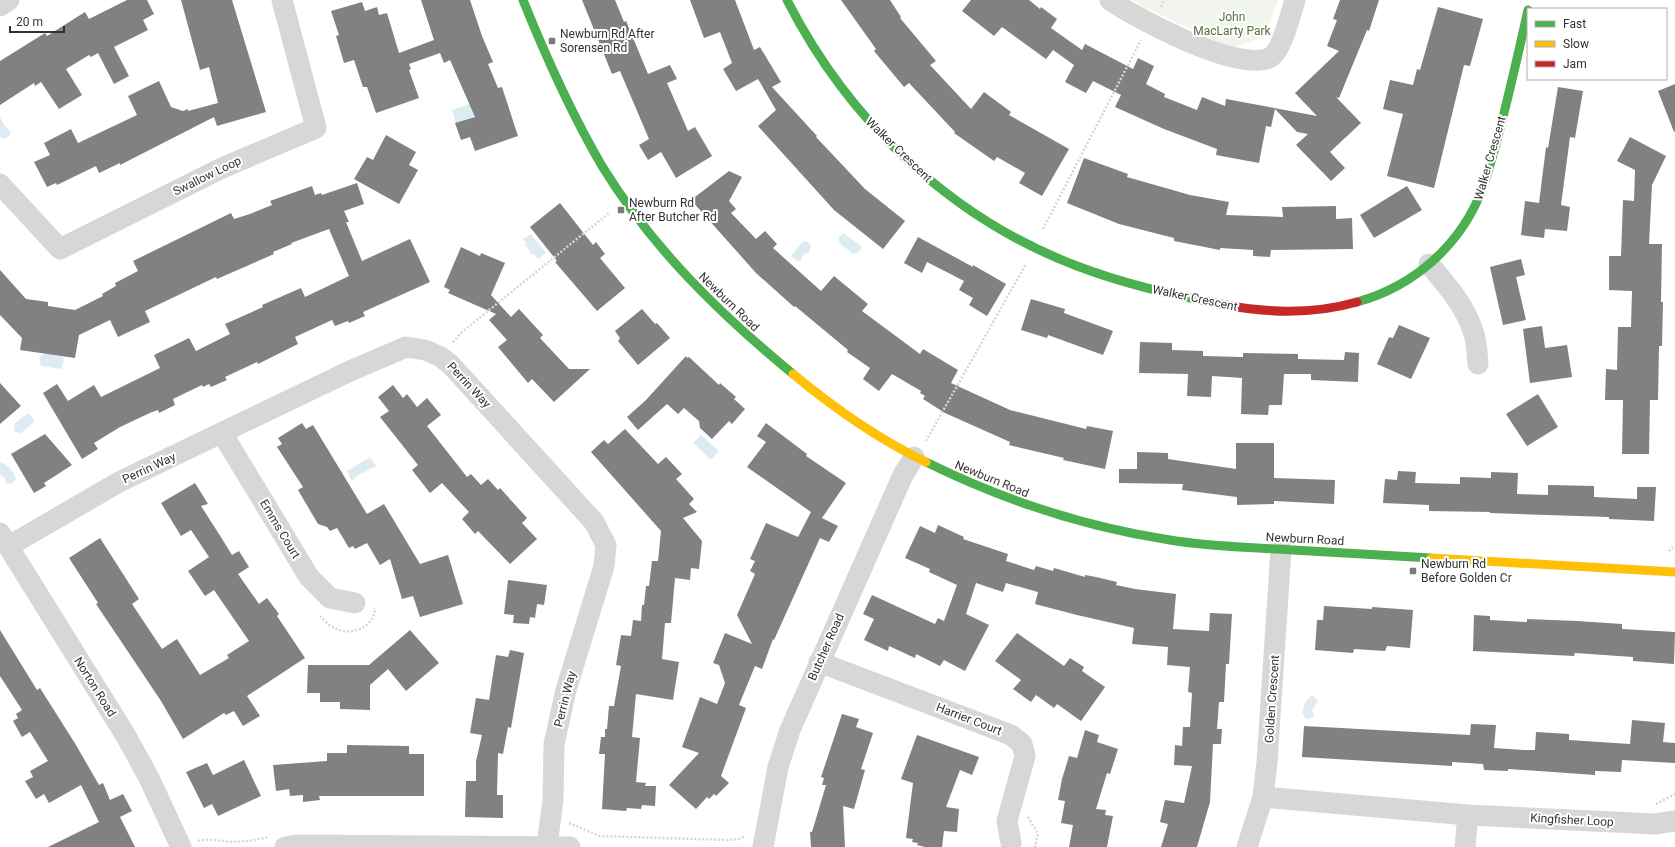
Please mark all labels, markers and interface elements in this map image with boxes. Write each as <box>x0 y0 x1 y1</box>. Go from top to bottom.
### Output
scale bar <box>10 8 64 34</box>
legend <box>1527 8 1667 80</box>
park label: John MacLarty Park <box>1193 10 1272 38</box>
text: 20 m <box>16 15 43 29</box>
text: Fast <box>1563 17 1586 31</box>
place label: Newburn Rd After Sorensen Rd <box>560 27 654 55</box>
marker: Newburn Rd After Sorensen Rd <box>547 36 557 46</box>
text: Slow <box>1563 37 1589 51</box>
text: Jam <box>1563 57 1587 71</box>
street label: Walker Crescent <box>1471 114 1509 202</box>
street label: Walker Crescent <box>863 115 935 185</box>
street label: Swallow Loop <box>171 153 244 199</box>
place label: Newburn Rd After Butcher Rd <box>629 196 717 224</box>
marker: Newburn Rd After Butcher Rd <box>616 205 626 215</box>
street label: Newburn Road <box>696 270 762 334</box>
street label: Walker Crescent <box>1151 282 1239 314</box>
street label: Perrin Way <box>444 359 494 411</box>
street label: Perrin Way <box>120 449 178 486</box>
street label: Newburn Road <box>953 458 1031 500</box>
street label: Emms Court <box>257 497 303 561</box>
street label: Newburn Road <box>1265 530 1345 548</box>
place label: Newburn Rd Before Golden Cr <box>1421 557 1512 585</box>
marker: Newburn Rd Before Golden Cr <box>1408 566 1418 576</box>
street label: Butcher Road <box>805 611 847 683</box>
street label: Golden Crescent <box>1262 654 1282 743</box>
street label: Norton Road <box>71 655 119 719</box>
street label: Perrin Way <box>551 669 579 728</box>
street label: Harrier Court <box>934 700 1004 738</box>
street label: Kingfisher Loop <box>1530 811 1614 829</box>

